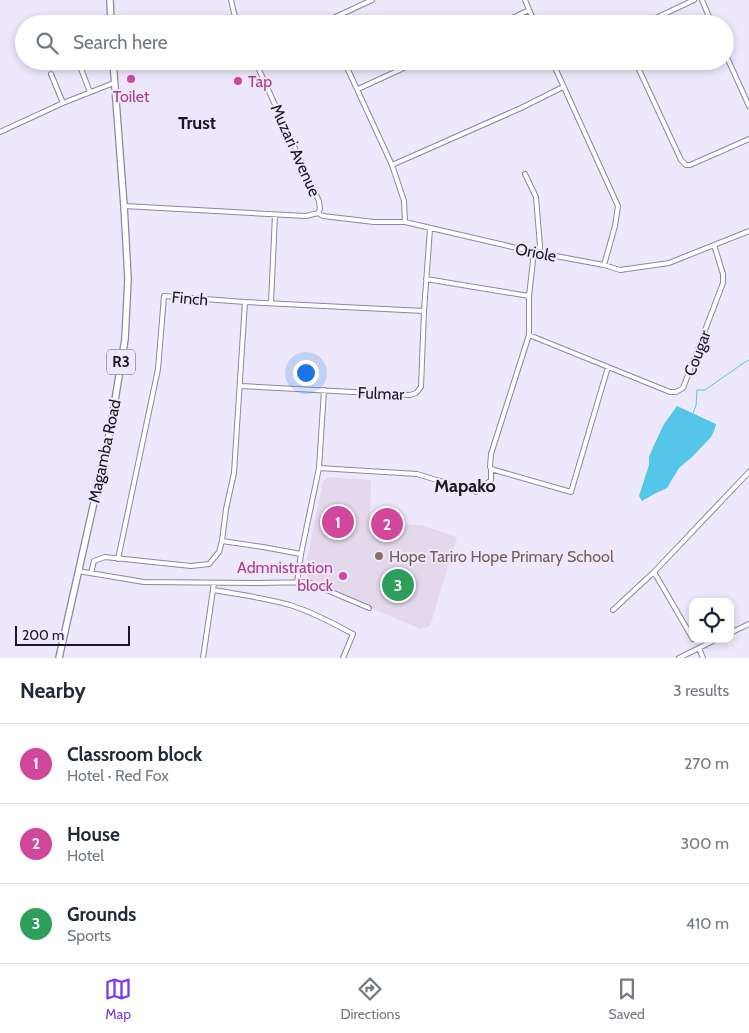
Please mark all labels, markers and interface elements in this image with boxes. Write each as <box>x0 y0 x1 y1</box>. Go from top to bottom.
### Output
search box <box>15 15 734 70</box>
icon: search <box>33 29 61 57</box>
text: Search here <box>73 31 167 54</box>
place label: Tap <box>248 72 272 91</box>
marker: Toilet <box>125 73 137 85</box>
marker: Tap <box>232 75 244 87</box>
place label: Toilet <box>113 87 150 106</box>
street label: Muzari Avenue <box>267 101 324 199</box>
district label: Trust <box>178 112 216 134</box>
street label: Oriole <box>514 239 558 266</box>
street label: Finch <box>171 287 209 310</box>
street label: Cougar <box>680 327 715 379</box>
road number: R3 <box>107 350 135 374</box>
your location <box>293 360 319 386</box>
street label: Fulmar <box>357 383 406 404</box>
street label: Magamba Road <box>84 398 125 504</box>
district label: Mapako <box>434 475 496 497</box>
pin: 1 <box>322 503 354 541</box>
pin: 2 <box>371 505 403 543</box>
place label: Hope Tariro Hope Primary School <box>389 547 614 566</box>
marker: Hope Tariro Hope Primary School <box>373 550 385 562</box>
place label: Admnistration block <box>237 558 334 595</box>
pin: 3 <box>382 566 414 604</box>
marker: Admnistration block <box>337 570 349 582</box>
map controls <box>689 598 734 643</box>
button: locate <box>689 598 734 643</box>
scale bar <box>15 623 130 646</box>
text: 200 m <box>22 626 64 644</box>
text: Nearby <box>20 678 86 703</box>
text: 3 results <box>673 681 729 700</box>
text: Classroom block <box>67 743 202 766</box>
text: 1 <box>33 754 39 773</box>
text: 270 m <box>684 754 729 773</box>
text: Hotel · Red Fox <box>67 766 169 785</box>
text: House <box>67 823 120 846</box>
text: 2 <box>32 834 40 853</box>
text: 300 m <box>680 834 729 853</box>
text: Hotel <box>67 846 104 865</box>
text: Grounds <box>67 903 136 926</box>
text: 3 <box>32 914 40 933</box>
text: 410 m <box>686 914 729 933</box>
text: Sports <box>67 926 111 945</box>
tab: Map <box>104 975 132 1023</box>
tab: Directions <box>340 975 400 1023</box>
tab: Saved <box>608 975 645 1023</box>

